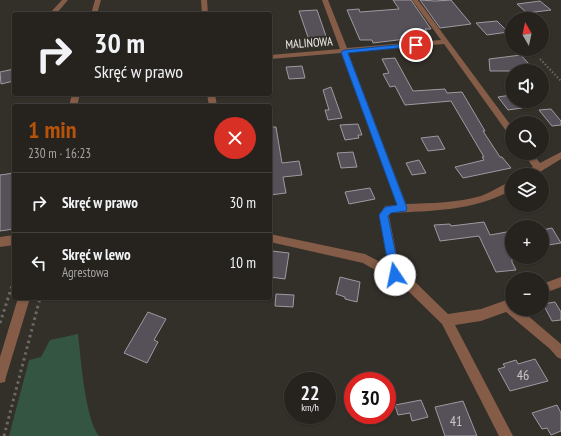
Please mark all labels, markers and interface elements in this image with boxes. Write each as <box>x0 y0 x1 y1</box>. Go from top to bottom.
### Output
north arrow <box>505 12 549 56</box>
map controls <box>505 12 549 316</box>
text: 30 m <box>94 24 145 61</box>
icon: right <box>28 28 80 80</box>
pin <box>399 28 433 62</box>
street label: MALINOWA <box>285 33 333 52</box>
icon: arrive <box>405 34 427 56</box>
text: Skręć w prawo <box>94 60 183 83</box>
button: sound <box>505 64 549 108</box>
text: 1 min <box>28 114 76 145</box>
button: search <box>505 116 549 160</box>
button: close <box>214 117 256 159</box>
text: 230 m · 16:23 <box>28 145 91 162</box>
button: layers <box>505 168 549 212</box>
icon: right <box>28 192 50 214</box>
text: Skręć w prawo <box>62 193 138 212</box>
text: 30 m <box>230 193 256 212</box>
button: + <box>505 220 549 264</box>
text: Skręć w lewo <box>62 245 131 264</box>
icon: left <box>28 252 50 274</box>
text: 10 m <box>230 253 256 272</box>
position arrow <box>374 254 416 296</box>
text: Agrestowa <box>62 264 109 281</box>
button: − <box>505 272 549 316</box>
house number: 46 <box>517 366 529 384</box>
speed limit sign: 30 <box>344 372 396 424</box>
text: 22 <box>300 380 320 406</box>
text: km/h <box>301 401 319 414</box>
house number: 41 <box>450 412 462 430</box>

